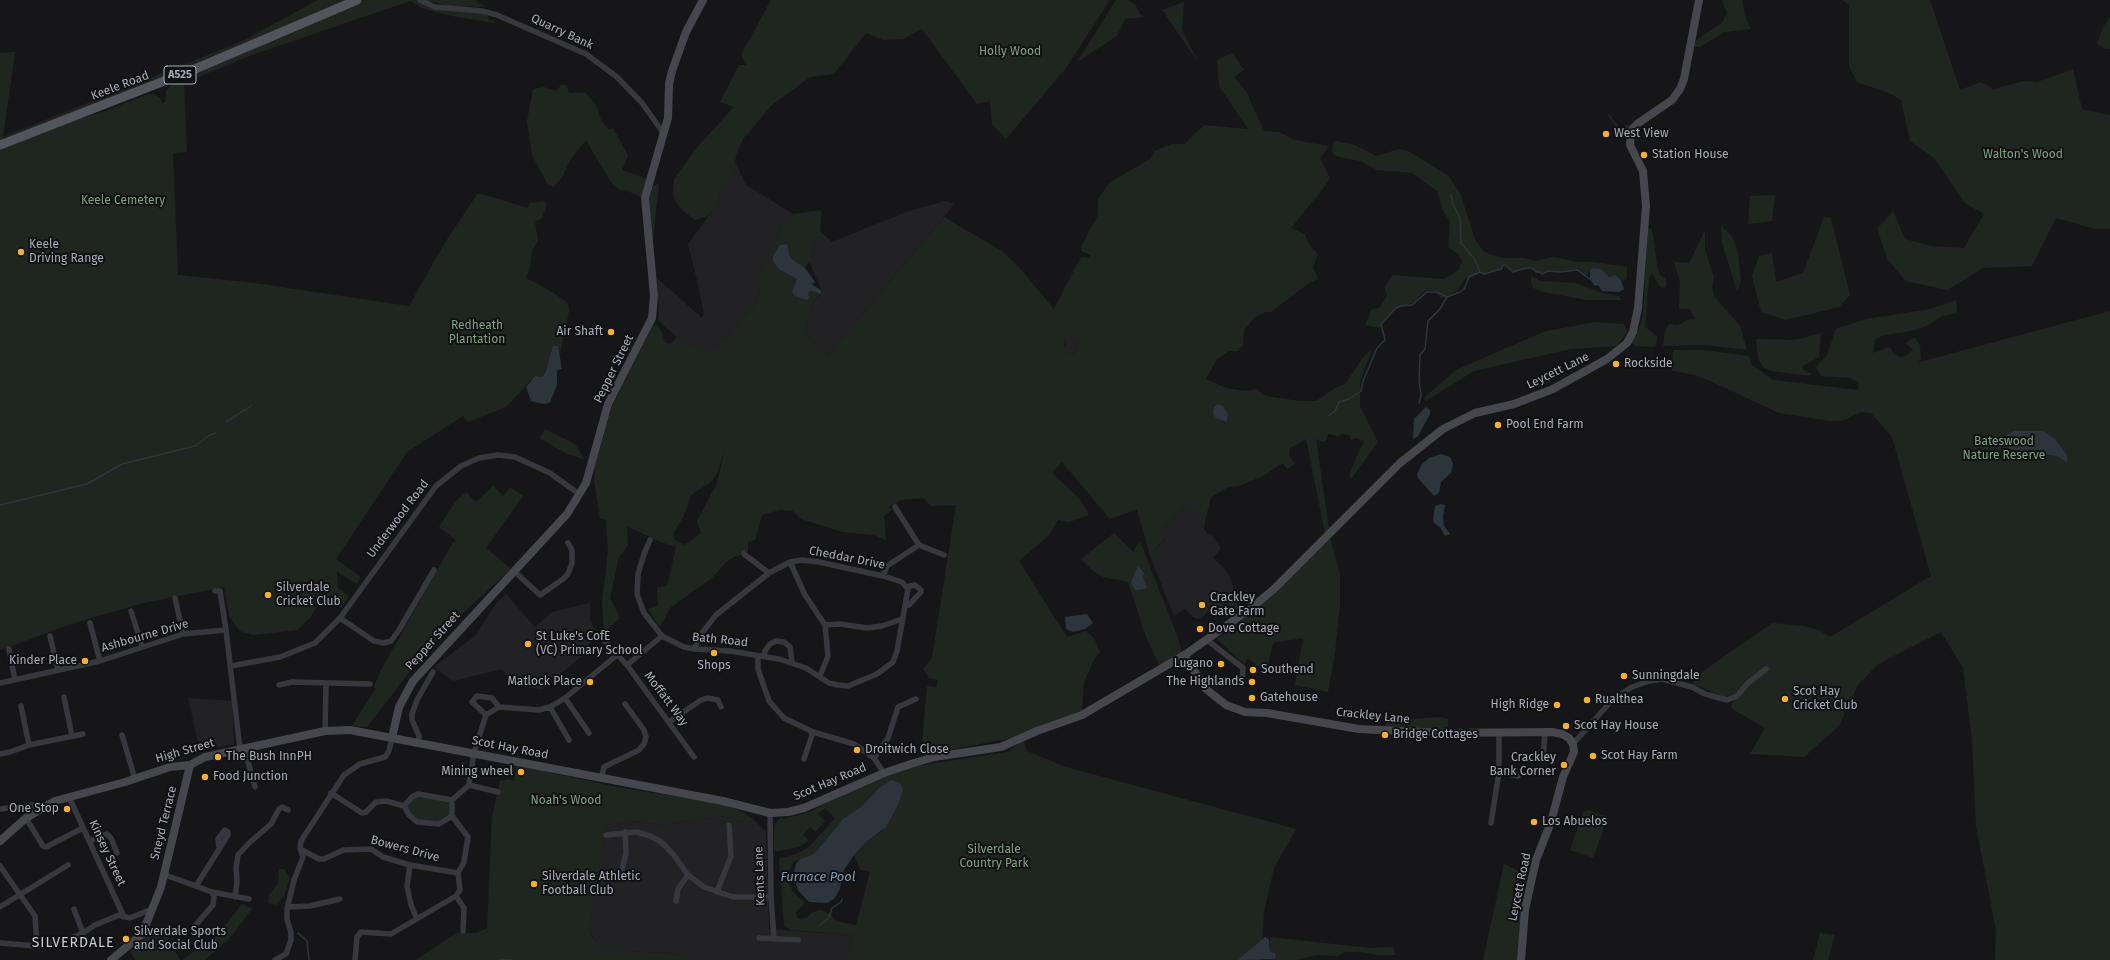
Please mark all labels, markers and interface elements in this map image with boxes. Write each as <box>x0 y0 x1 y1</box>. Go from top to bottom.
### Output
street label: Quarry Bank <box>529 11 595 53</box>
park label: Holly Wood <box>979 45 1041 59</box>
road number: A525 <box>164 66 196 84</box>
street label: Keele Road <box>89 68 151 104</box>
place label: West View <box>1614 127 1669 141</box>
marker: West View <box>1601 129 1611 139</box>
place label: Station House <box>1652 148 1729 162</box>
park label: Walton's Wood <box>1983 148 2063 162</box>
marker: Station House <box>1639 150 1649 160</box>
park label: Keele Cemetery <box>81 194 165 208</box>
place label: Keele Driving Range <box>29 238 104 266</box>
marker: Keele Driving Range <box>16 247 26 257</box>
park label: Redheath Plantation <box>449 319 505 347</box>
place label: Air Shaft <box>556 325 603 339</box>
marker: Air Shaft <box>606 327 616 337</box>
street label: Pepper Street <box>591 332 637 406</box>
street label: Leycett Lane <box>1524 350 1592 392</box>
place label: Rockside <box>1624 357 1673 371</box>
marker: Rockside <box>1611 359 1621 369</box>
place label: Pool End Farm <box>1506 418 1584 432</box>
marker: Pool End Farm <box>1493 420 1503 430</box>
park label: Bateswood Nature Reserve <box>1963 435 2045 463</box>
street label: Underwood Road <box>364 477 432 561</box>
street label: Cheddar Drive <box>808 544 886 572</box>
place label: Silverdale Cricket Club <box>276 581 341 609</box>
marker: Silverdale Cricket Club <box>263 590 273 600</box>
place label: Crackley Gate Farm <box>1210 591 1265 619</box>
marker: Crackley Gate Farm <box>1197 600 1207 610</box>
street label: Pepper Street <box>403 609 463 673</box>
street label: Ashbourne Drive <box>100 617 190 655</box>
place label: Dove Cottage <box>1208 622 1279 636</box>
marker: Dove Cottage <box>1195 624 1205 634</box>
place label: St Luke's CofE (VC) Primary School <box>536 630 642 658</box>
street label: Bath Road <box>691 630 749 650</box>
marker: St Luke's CofE (VC) Primary School <box>523 639 533 649</box>
marker: Shops <box>709 648 719 658</box>
place label: Kinder Place <box>9 654 77 668</box>
marker: Kinder Place <box>80 656 90 666</box>
place label: Lugano <box>1174 657 1213 671</box>
place label: Shops <box>697 659 731 673</box>
marker: Lugano <box>1216 659 1226 669</box>
place label: Southend <box>1261 663 1314 677</box>
marker: Southend <box>1248 665 1258 675</box>
street label: Moffatt Way <box>641 669 691 729</box>
place label: Sunningdale <box>1632 669 1700 683</box>
marker: Sunningdale <box>1619 671 1629 681</box>
place label: Matlock Place <box>508 675 582 689</box>
place label: The Highlands <box>1166 675 1244 689</box>
marker: Matlock Place <box>585 677 595 687</box>
marker: The Highlands <box>1247 677 1257 687</box>
place label: Scot Hay Cricket Club <box>1793 685 1858 713</box>
place label: Gatehouse <box>1260 691 1318 705</box>
marker: Gatehouse <box>1247 693 1257 703</box>
place label: Rualthea <box>1595 693 1643 707</box>
marker: Scot Hay Cricket Club <box>1780 694 1790 704</box>
marker: Rualthea <box>1582 695 1592 705</box>
place label: High Ridge <box>1491 698 1549 712</box>
marker: High Ridge <box>1552 700 1562 710</box>
street label: Crackley Lane <box>1335 705 1411 727</box>
place label: Scot Hay House <box>1574 719 1658 733</box>
marker: Scot Hay House <box>1561 721 1571 731</box>
place label: Bridge Cottages <box>1393 728 1478 742</box>
marker: Bridge Cottages <box>1380 730 1390 740</box>
street label: Scot Hay Road <box>470 734 550 762</box>
street label: High Street <box>154 736 216 766</box>
place label: Droitwich Close <box>865 743 949 757</box>
marker: Droitwich Close <box>852 745 862 755</box>
place label: Scot Hay Farm <box>1601 749 1678 763</box>
place label: The Bush InnPH <box>226 750 312 764</box>
place label: Crackley Bank Corner <box>1489 751 1556 779</box>
marker: Scot Hay Farm <box>1588 751 1598 761</box>
marker: The Bush InnPH <box>213 752 223 762</box>
street label: Scot Hay Road <box>791 760 869 804</box>
marker: Crackley Bank Corner <box>1559 760 1569 770</box>
place label: Mining wheel <box>441 765 513 779</box>
marker: Mining wheel <box>516 767 526 777</box>
place label: Food Junction <box>213 770 288 784</box>
marker: Food Junction <box>200 772 210 782</box>
street label: Sneyd Terrace <box>148 784 180 862</box>
park label: Noah's Wood <box>531 794 601 808</box>
place label: One Stop <box>9 802 59 816</box>
marker: One Stop <box>62 804 72 814</box>
place label: Los Abuelos <box>1542 815 1607 829</box>
marker: Los Abuelos <box>1529 817 1539 827</box>
street label: Kinsey Street <box>85 818 129 888</box>
street label: Bowers Drive <box>369 833 441 865</box>
park label: Silverdale Country Park <box>959 843 1029 871</box>
street label: Kents Lane <box>752 846 768 906</box>
street label: Leycett Road <box>1506 851 1534 923</box>
water label: Furnace Pool <box>780 869 856 885</box>
place label: Silverdale Athletic Football Club <box>542 870 640 898</box>
marker: Silverdale Athletic Football Club <box>529 879 539 889</box>
place label: Silverdale Sports and Social Club <box>134 925 226 953</box>
marker: Silverdale Sports and Social Club <box>121 934 131 944</box>
district label: SILVERDALE <box>32 935 114 951</box>

